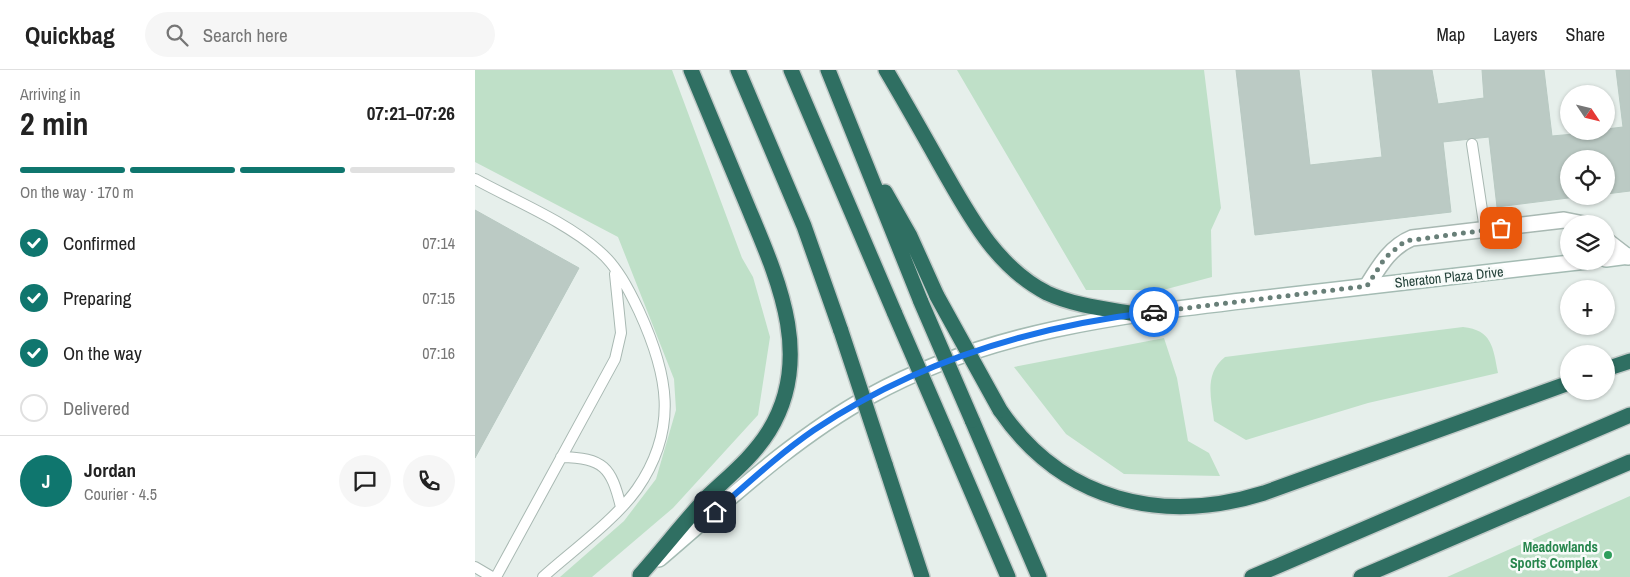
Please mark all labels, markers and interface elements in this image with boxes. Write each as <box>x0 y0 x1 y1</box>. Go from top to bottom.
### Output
search box <box>145 12 495 57</box>
text: Quickbag <box>25 19 115 51</box>
icon: search <box>163 21 191 49</box>
text: Search here <box>203 22 288 48</box>
text: Map <box>1437 22 1465 47</box>
text: Layers <box>1493 22 1538 47</box>
text: Share <box>1566 22 1605 47</box>
text: Arriving in <box>20 83 81 105</box>
north arrow <box>1560 85 1615 140</box>
map controls <box>1560 85 1615 400</box>
text: 07:21–07:26 <box>367 100 455 126</box>
text: 2 min <box>20 102 89 145</box>
button: locate <box>1560 150 1615 205</box>
text: On the way · 170 m <box>20 181 134 203</box>
pin <box>1480 207 1522 249</box>
icon: bag <box>1487 214 1515 242</box>
button: layers <box>1560 215 1615 270</box>
icon: check <box>20 229 48 257</box>
text: Confirmed <box>63 230 136 256</box>
text: 07:14 <box>422 232 455 254</box>
street label: Sheraton Plaza Drive <box>1394 262 1504 292</box>
button: + <box>1560 280 1615 335</box>
icon: check <box>20 284 48 312</box>
text: Preparing <box>63 285 131 311</box>
text: 07:15 <box>422 287 455 309</box>
courier <box>1129 287 1179 337</box>
icon: car <box>1140 298 1168 326</box>
icon: check <box>20 339 48 367</box>
text: On the way <box>63 340 142 366</box>
text: 07:16 <box>422 342 455 364</box>
button: − <box>1560 345 1615 400</box>
text: Delivered <box>63 395 130 421</box>
button: chat <box>339 455 391 507</box>
button: phone <box>403 455 455 507</box>
text: Jordan <box>84 457 136 483</box>
text: J <box>42 468 50 494</box>
text: Courier · 4.5 <box>84 483 157 505</box>
pin <box>694 491 736 533</box>
icon: home <box>701 498 729 526</box>
place label: Meadowlands Sports Complex <box>1510 538 1599 572</box>
marker: Meadowlands Sports Complex <box>1602 549 1614 561</box>

